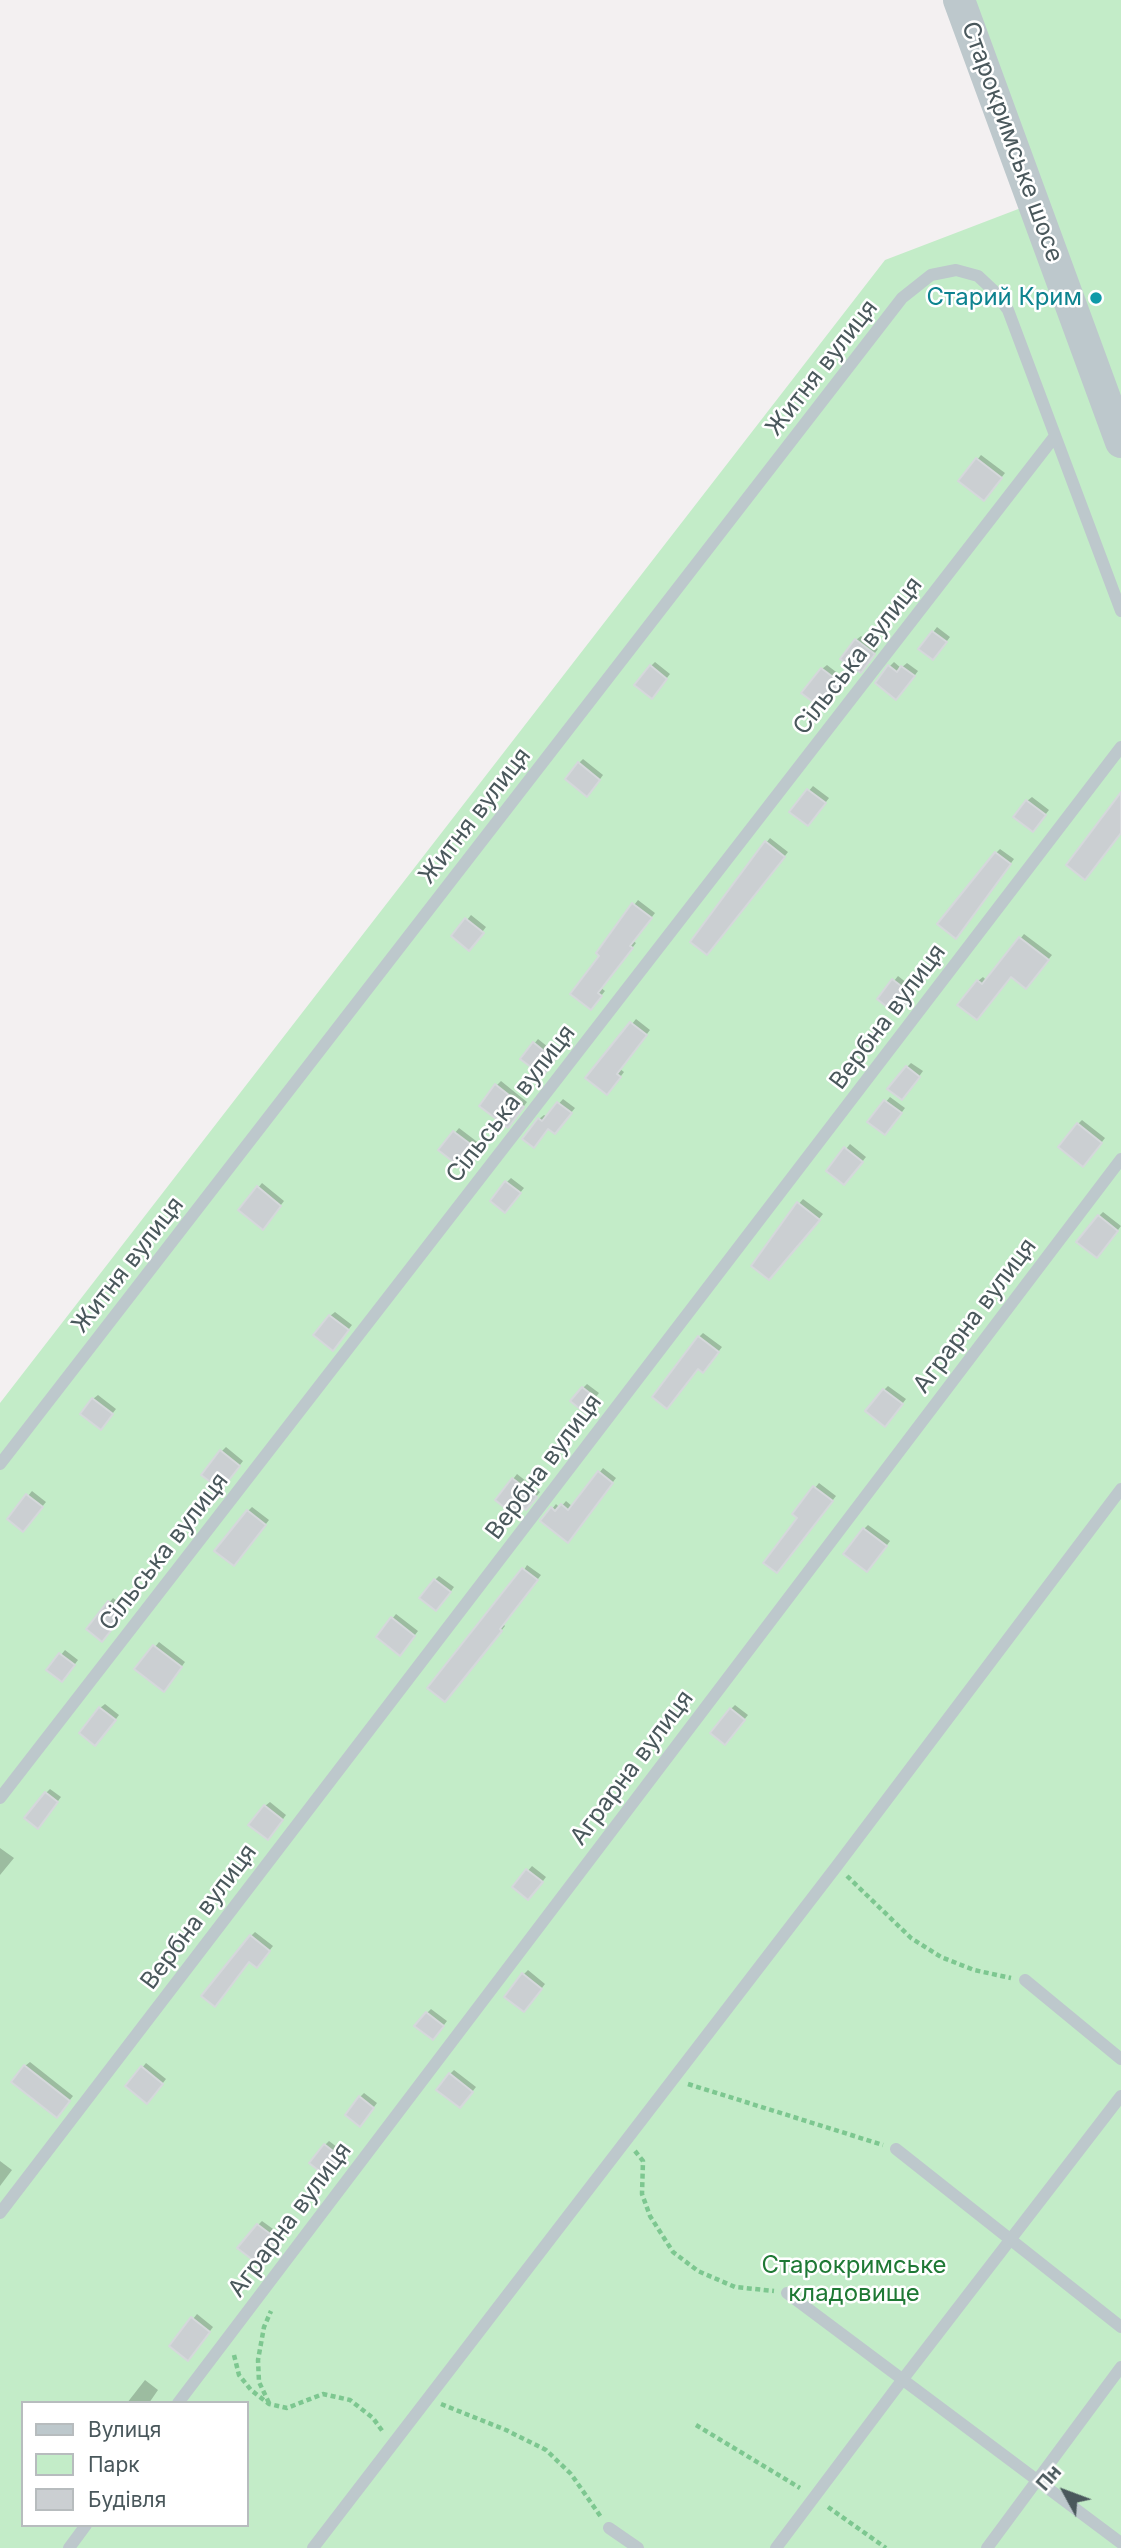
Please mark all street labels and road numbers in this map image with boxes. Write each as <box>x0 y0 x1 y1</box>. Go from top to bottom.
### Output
street label: Старокримське шосе <box>955 18 1069 266</box>
street label: Житня вулиця <box>760 294 884 442</box>
street label: Сільська вулиця <box>787 571 929 741</box>
street label: Житня вулиця <box>413 742 537 890</box>
street label: Вербна вулиця <box>824 939 952 1095</box>
street label: Сільська вулиця <box>440 1019 582 1189</box>
street label: Житня вулиця <box>66 1191 190 1339</box>
street label: Аграрна вулиця <box>907 1233 1043 1399</box>
street label: Вербна вулиця <box>480 1389 608 1545</box>
street label: Сільська вулиця <box>93 1467 235 1637</box>
street label: Аграрна вулиця <box>564 1685 700 1851</box>
street label: Вербна вулиця <box>135 1839 263 1995</box>
street label: Аграрна вулиця <box>222 2137 358 2303</box>

